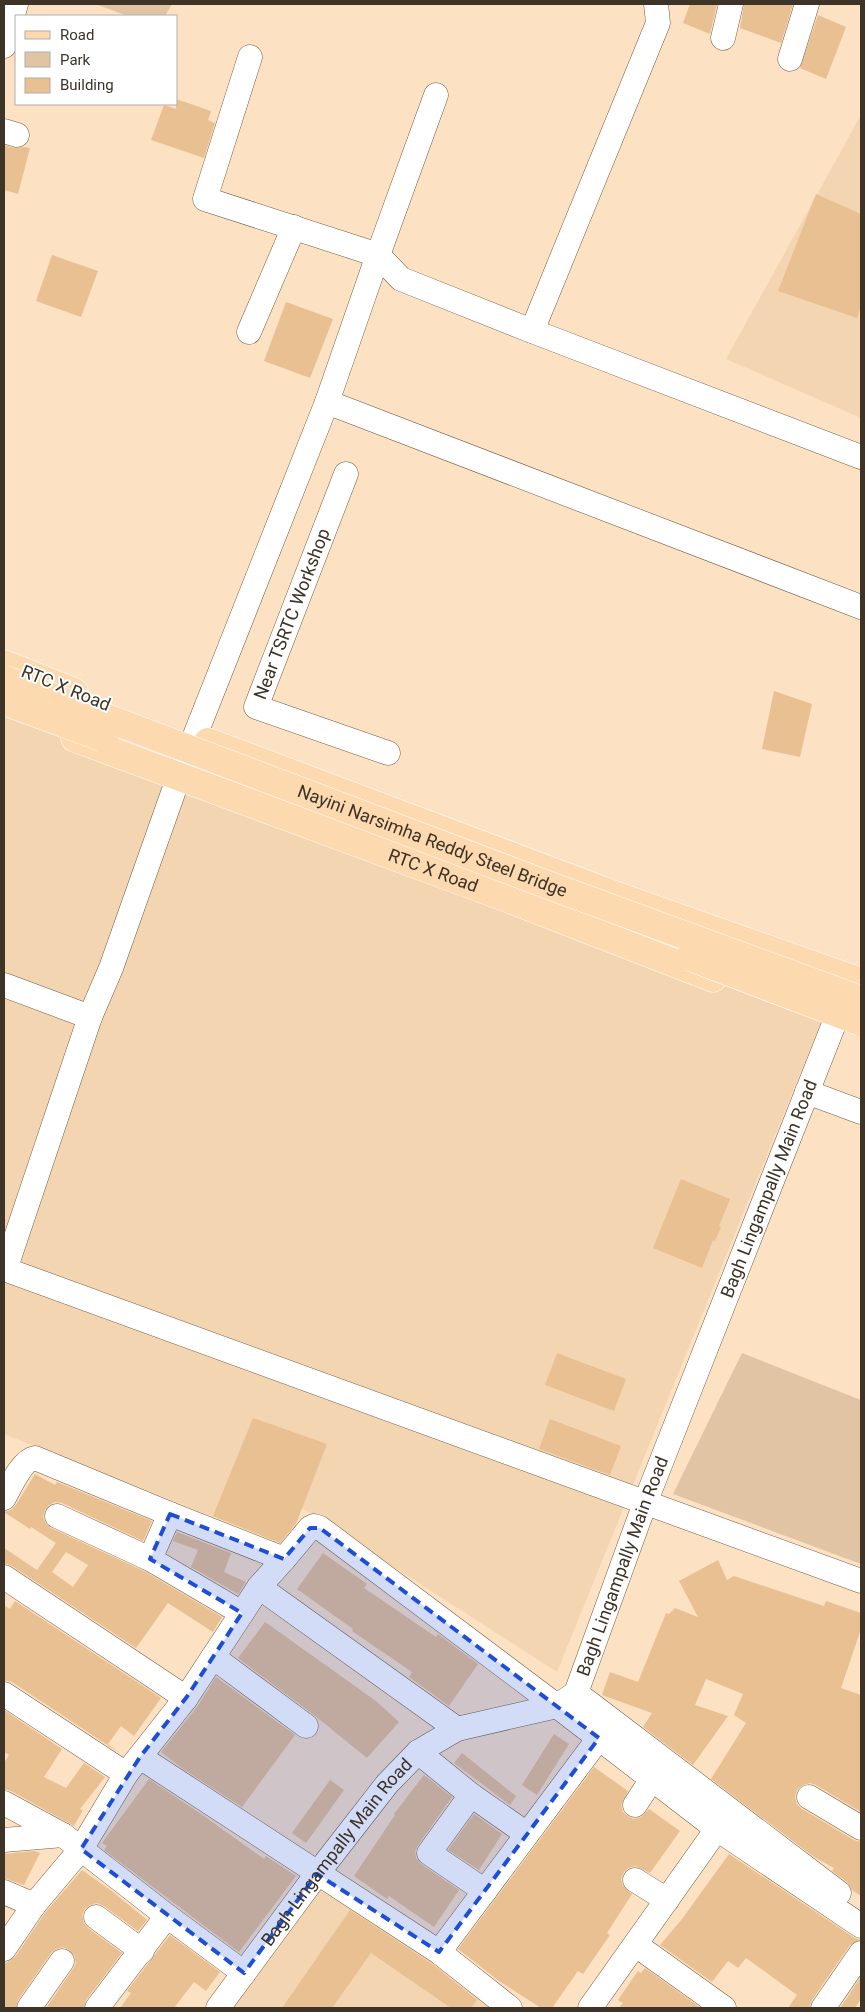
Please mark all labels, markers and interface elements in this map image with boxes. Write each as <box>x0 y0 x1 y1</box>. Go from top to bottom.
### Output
legend <box>15 15 178 105</box>
text: Road <box>60 26 94 44</box>
text: Park <box>60 51 91 69</box>
text: Building <box>60 76 114 94</box>
street label: Near TSRTC Workshop <box>249 525 334 702</box>
street label: RTC X Road <box>19 660 114 715</box>
street label: Nayini Narsimha Reddy Steel Bridge <box>295 780 570 901</box>
street label: RTC X Road <box>386 844 481 896</box>
street label: Bagh Lingampally Main Road <box>716 1077 821 1301</box>
street label: Bagh Lingampally Main Road <box>572 1453 672 1679</box>
street label: Bagh Lingampally Main Road <box>257 1754 416 1950</box>

